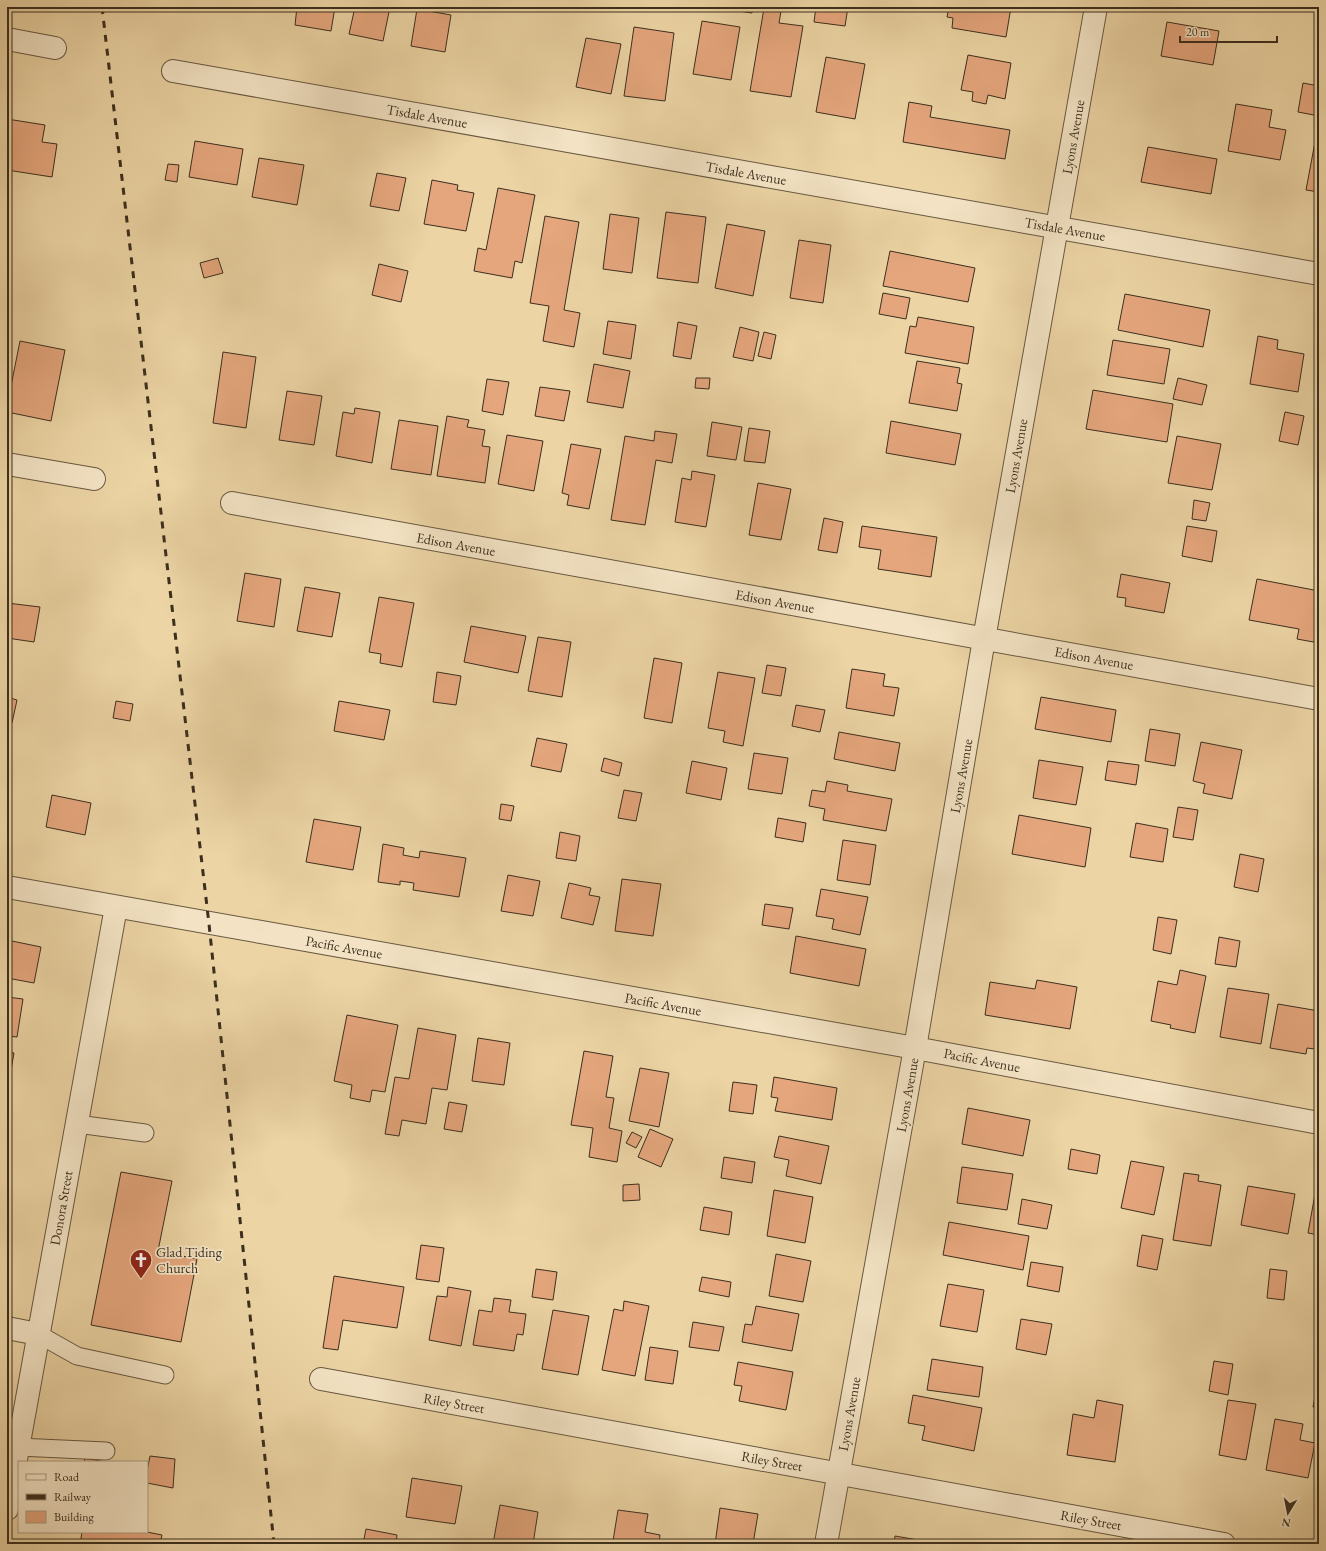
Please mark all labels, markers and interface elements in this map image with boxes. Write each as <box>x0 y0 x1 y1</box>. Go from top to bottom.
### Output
scale bar <box>1180 18 1277 44</box>
text: 20 m <box>1186 24 1210 40</box>
street label: Lyons Avenue <box>1058 98 1088 176</box>
street label: Tisdale Avenue <box>385 100 469 132</box>
street label: Tisdale Avenue <box>704 157 788 189</box>
street label: Tisdale Avenue <box>1023 213 1107 245</box>
street label: Lyons Avenue <box>1001 417 1031 495</box>
street label: Edison Avenue <box>415 528 497 560</box>
street label: Edison Avenue <box>734 585 816 617</box>
street label: Edison Avenue <box>1053 642 1135 674</box>
street label: Lyons Avenue <box>946 737 976 815</box>
street label: Pacific Avenue <box>304 931 384 963</box>
street label: Pacific Avenue <box>623 988 703 1020</box>
street label: Pacific Avenue <box>942 1044 1022 1076</box>
street label: Lyons Avenue <box>892 1056 922 1134</box>
street label: Donora Street <box>46 1169 77 1247</box>
place label: Glad Tiding Church <box>156 1243 223 1277</box>
church icon: Glad Tiding Church <box>128 1247 154 1280</box>
street label: Lyons Avenue <box>834 1375 864 1453</box>
street label: Riley Street <box>422 1389 487 1417</box>
street label: Riley Street <box>740 1447 805 1475</box>
legend <box>18 1461 148 1533</box>
text: Road <box>54 1469 80 1485</box>
text: Railway <box>54 1489 92 1505</box>
north arrow <box>1268 1493 1308 1533</box>
street label: Riley Street <box>1059 1506 1124 1534</box>
text: Building <box>54 1509 95 1525</box>
text: N <box>1281 1515 1292 1531</box>

